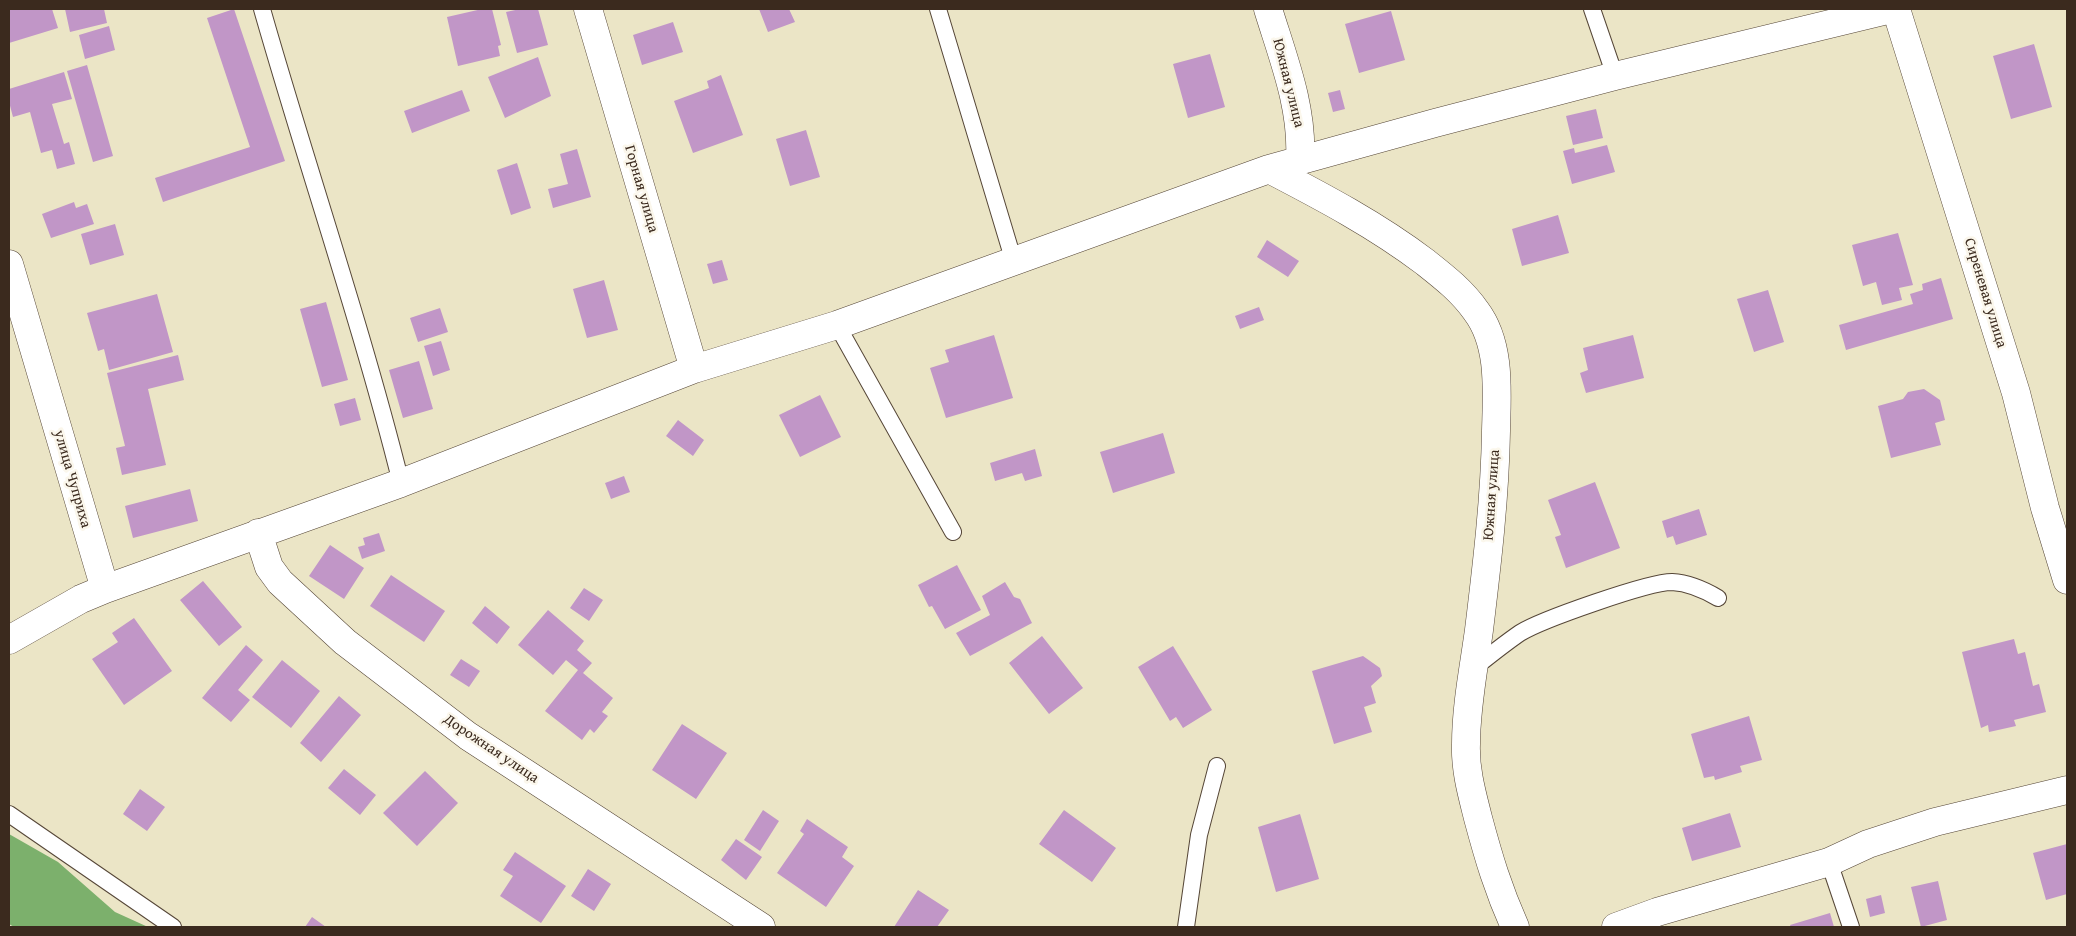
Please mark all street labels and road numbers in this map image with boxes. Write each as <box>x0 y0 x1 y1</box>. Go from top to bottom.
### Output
street label: Южная улица <box>1268 37 1308 129</box>
street label: Горная улица <box>620 143 662 235</box>
street label: Сиреневая улица <box>1960 236 2010 350</box>
street label: улица Чуприха <box>49 428 95 530</box>
street label: Южная улица <box>1480 449 1504 541</box>
street label: Дорожная улица <box>440 710 542 788</box>

